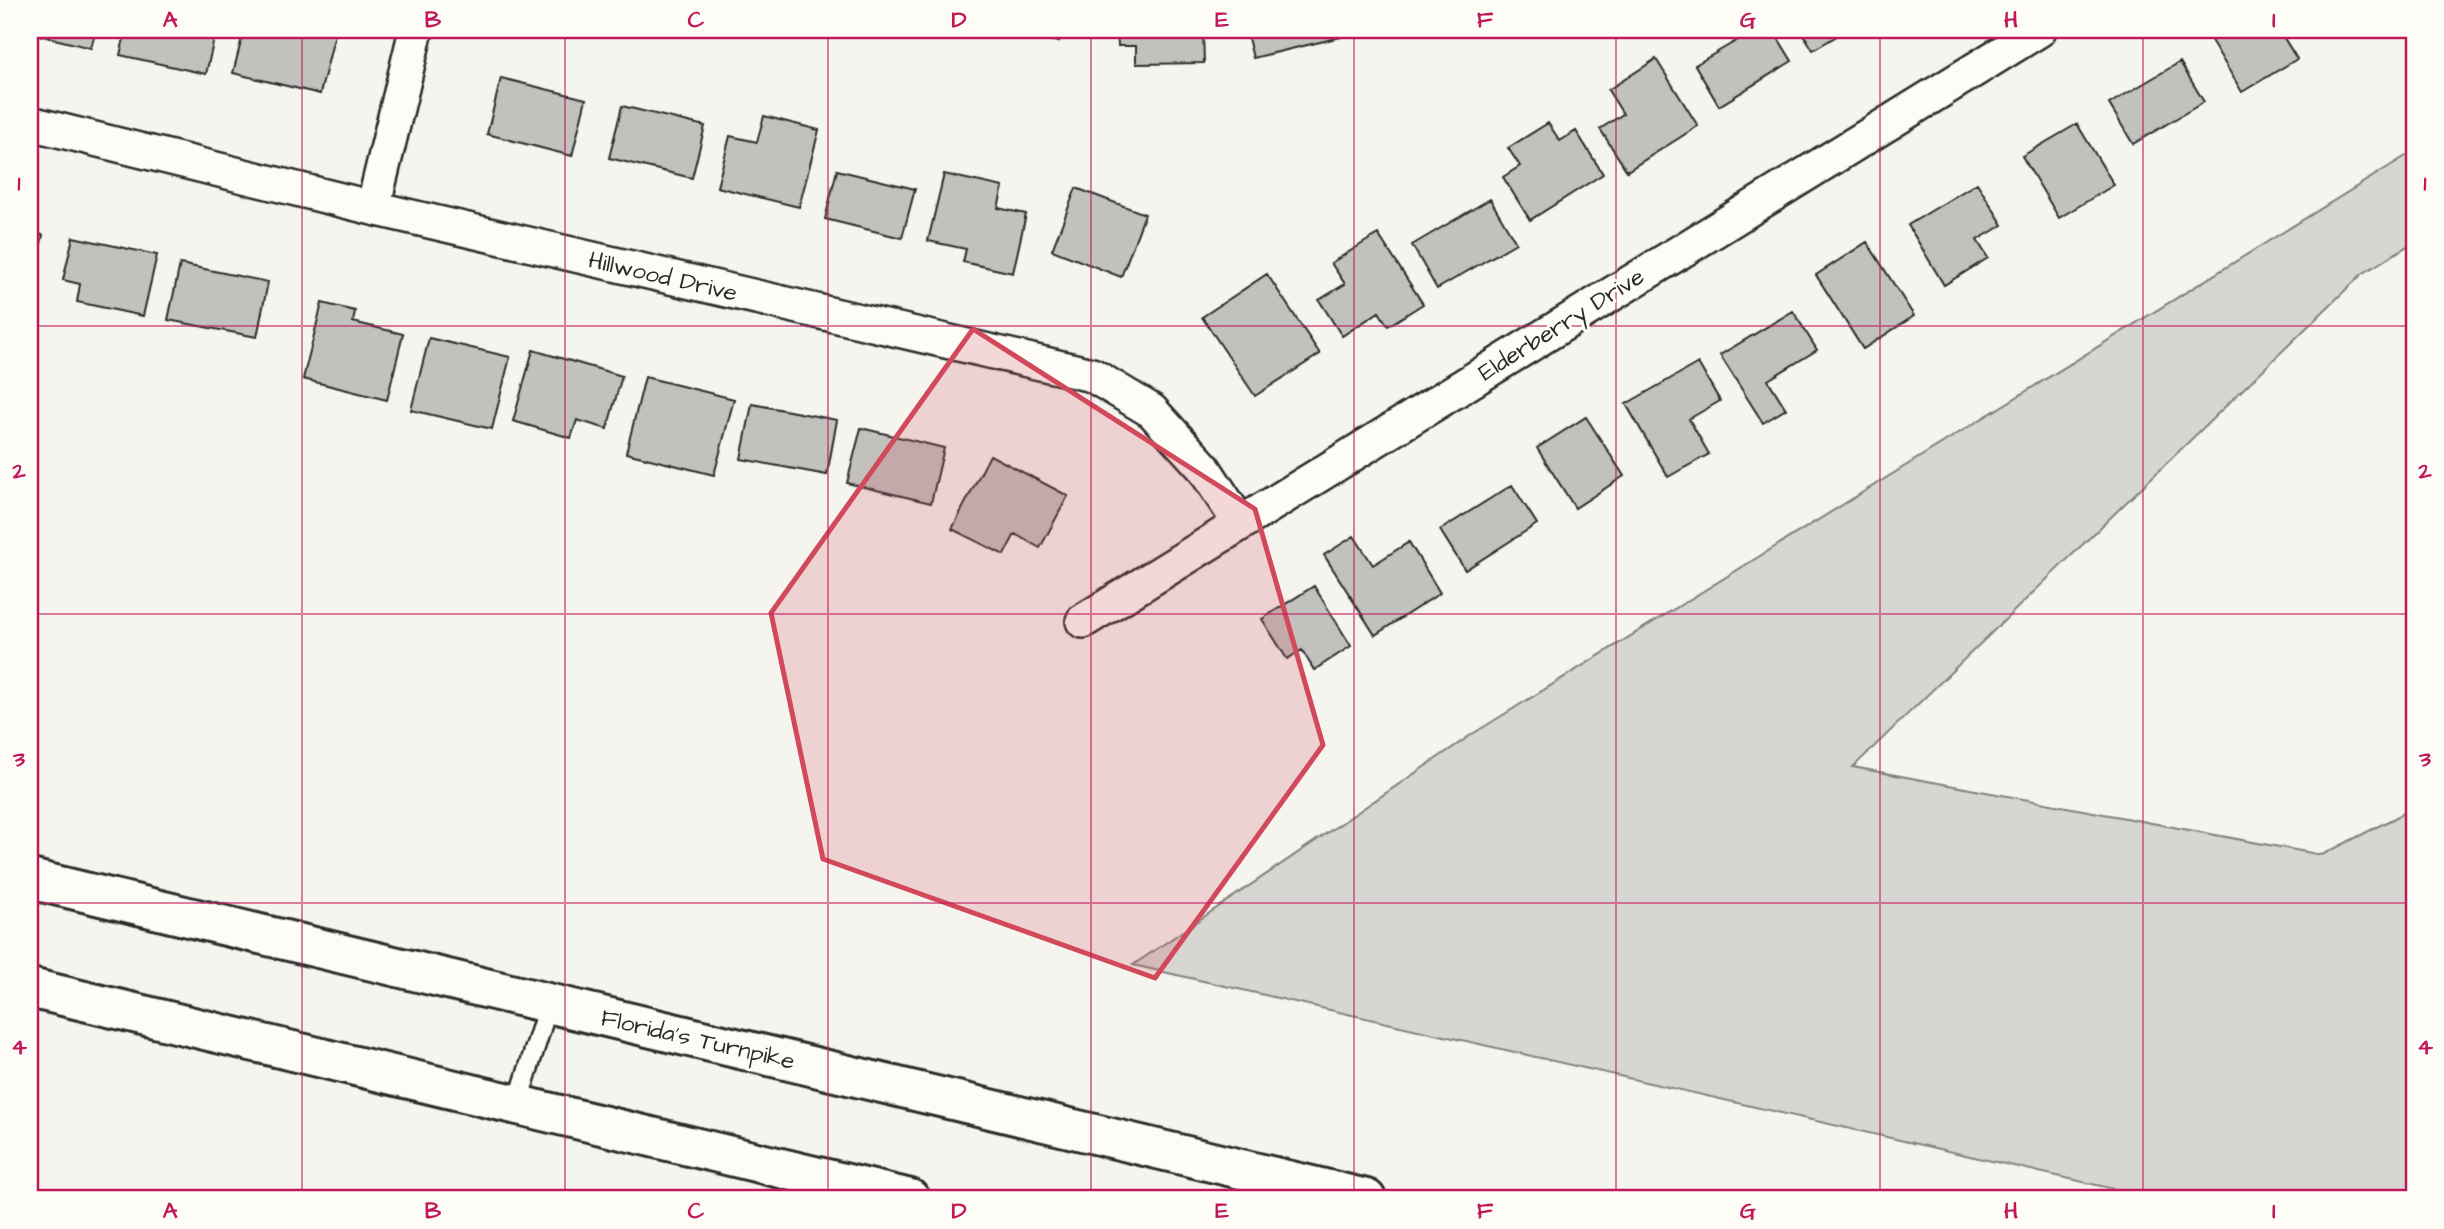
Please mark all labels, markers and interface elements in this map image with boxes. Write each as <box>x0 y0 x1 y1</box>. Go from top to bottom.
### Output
text: A <box>163 4 178 36</box>
text: B <box>425 4 442 36</box>
text: C <box>688 4 705 36</box>
text: D <box>952 4 967 36</box>
text: E <box>1215 4 1229 36</box>
text: F <box>1477 4 1494 36</box>
text: G <box>1740 4 1756 36</box>
text: H <box>2004 4 2018 36</box>
text: I <box>2272 4 2276 36</box>
text: 1 <box>18 167 21 199</box>
text: 1 <box>2424 167 2427 199</box>
street label: Hillwood Drive <box>585 243 741 311</box>
street label: Elderberry Drive <box>1472 260 1652 390</box>
text: 2 <box>11 455 26 487</box>
text: 2 <box>2417 455 2432 487</box>
text: 3 <box>12 743 25 775</box>
text: 3 <box>2418 743 2431 775</box>
street label: Florida's Turnpike <box>598 1001 798 1079</box>
text: 4 <box>11 1031 27 1063</box>
text: 4 <box>2417 1031 2433 1063</box>
text: A <box>163 1195 178 1227</box>
text: B <box>425 1195 442 1227</box>
text: C <box>688 1195 705 1227</box>
text: D <box>952 1195 967 1227</box>
text: E <box>1215 1195 1229 1227</box>
text: F <box>1477 1195 1494 1227</box>
text: G <box>1740 1195 1756 1227</box>
text: H <box>2004 1195 2018 1227</box>
text: I <box>2272 1195 2276 1227</box>

